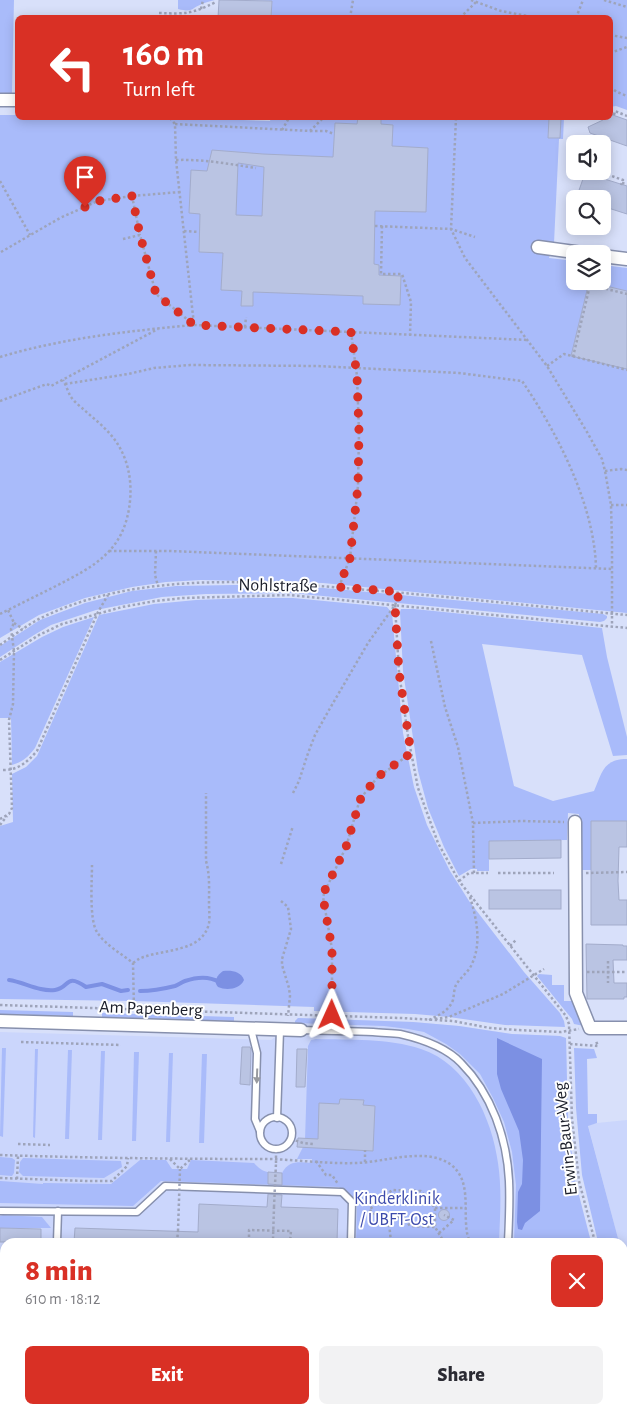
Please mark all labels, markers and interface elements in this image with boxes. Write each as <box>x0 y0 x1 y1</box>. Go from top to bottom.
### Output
icon: left <box>40 35 105 100</box>
text: 160 m <box>123 37 204 72</box>
text: Turn left <box>123 78 195 100</box>
map controls <box>566 135 611 290</box>
button: sound <box>566 135 611 180</box>
pin <box>64 156 106 207</box>
icon: arrive <box>71 163 99 191</box>
button: search <box>566 190 611 235</box>
button: layers <box>566 245 611 290</box>
street label: Nohlstraße <box>238 576 318 596</box>
position arrow <box>305 988 357 1040</box>
street label: Am Papenberg <box>99 998 203 1020</box>
one-way arrow <box>252 1069 260 1085</box>
street label: Erwin-Baur-Weg <box>551 1081 581 1196</box>
park label: Kinderklinik / UBFT-Ost <box>354 1190 441 1229</box>
button: close <box>551 1255 603 1307</box>
text: 8 min <box>25 1256 93 1286</box>
text: 610 m · 18:12 <box>25 1291 100 1307</box>
button: Exit <box>25 1346 309 1404</box>
button: Share <box>319 1346 603 1404</box>

